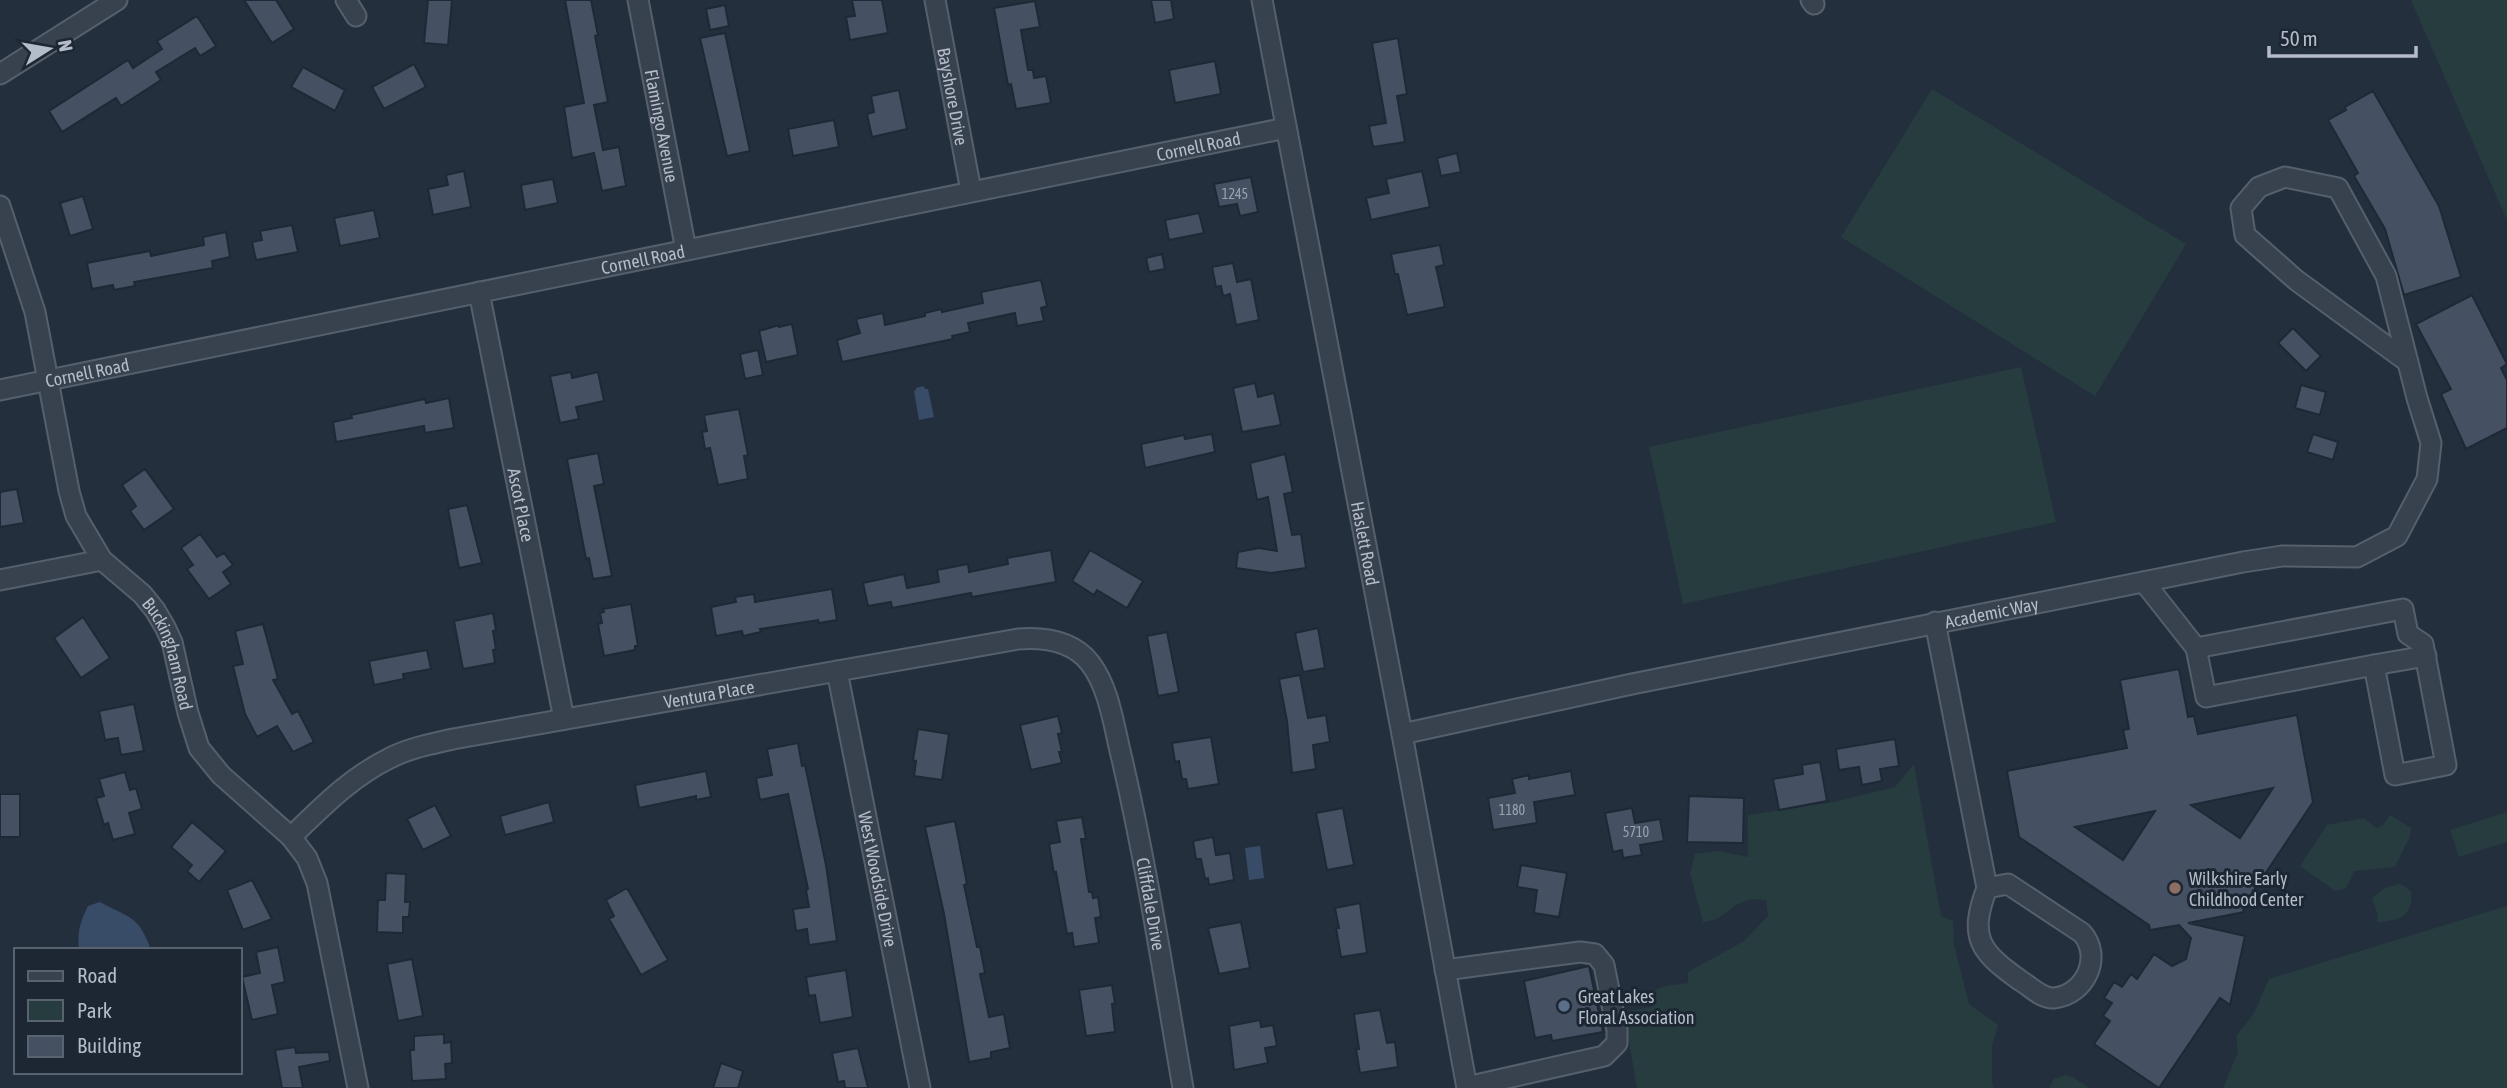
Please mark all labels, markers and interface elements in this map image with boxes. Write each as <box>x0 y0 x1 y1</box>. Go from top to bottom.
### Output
north arrow <box>14 14 84 84</box>
scale bar <box>2269 14 2416 58</box>
text: 50 m <box>2280 26 2318 50</box>
text: N <box>54 38 78 53</box>
street label: Bayshore Drive <box>934 46 973 147</box>
street label: Flamingo Avenue <box>641 68 683 184</box>
street label: Cornell Road <box>1155 127 1242 165</box>
house number: 1245 <box>1222 186 1248 202</box>
street label: Cornell Road <box>599 240 687 278</box>
street label: Cornell Road <box>43 353 131 391</box>
street label: Ascot Place <box>504 466 539 544</box>
street label: Haslett Road <box>1347 499 1384 587</box>
street label: Buckingham Road <box>138 593 197 712</box>
street label: Academic Way <box>1943 593 2040 632</box>
street label: Ventura Place <box>662 675 756 712</box>
house number: 1180 <box>1499 802 1526 818</box>
street label: West Woodside Drive <box>855 809 902 948</box>
house number: 5710 <box>1623 824 1650 840</box>
street label: Cliffdale Drive <box>1132 856 1170 952</box>
place label: Wilkshire Early Childhood Center <box>2189 868 2304 910</box>
marker: Wilkshire Early Childhood Center <box>2167 880 2183 896</box>
legend <box>14 948 242 1074</box>
text: Road <box>77 963 117 987</box>
place label: Great Lakes Floral Association <box>1578 986 1695 1028</box>
text: Park <box>77 998 112 1022</box>
marker: Great Lakes Floral Association <box>1556 998 1572 1014</box>
text: Building <box>77 1033 141 1057</box>

